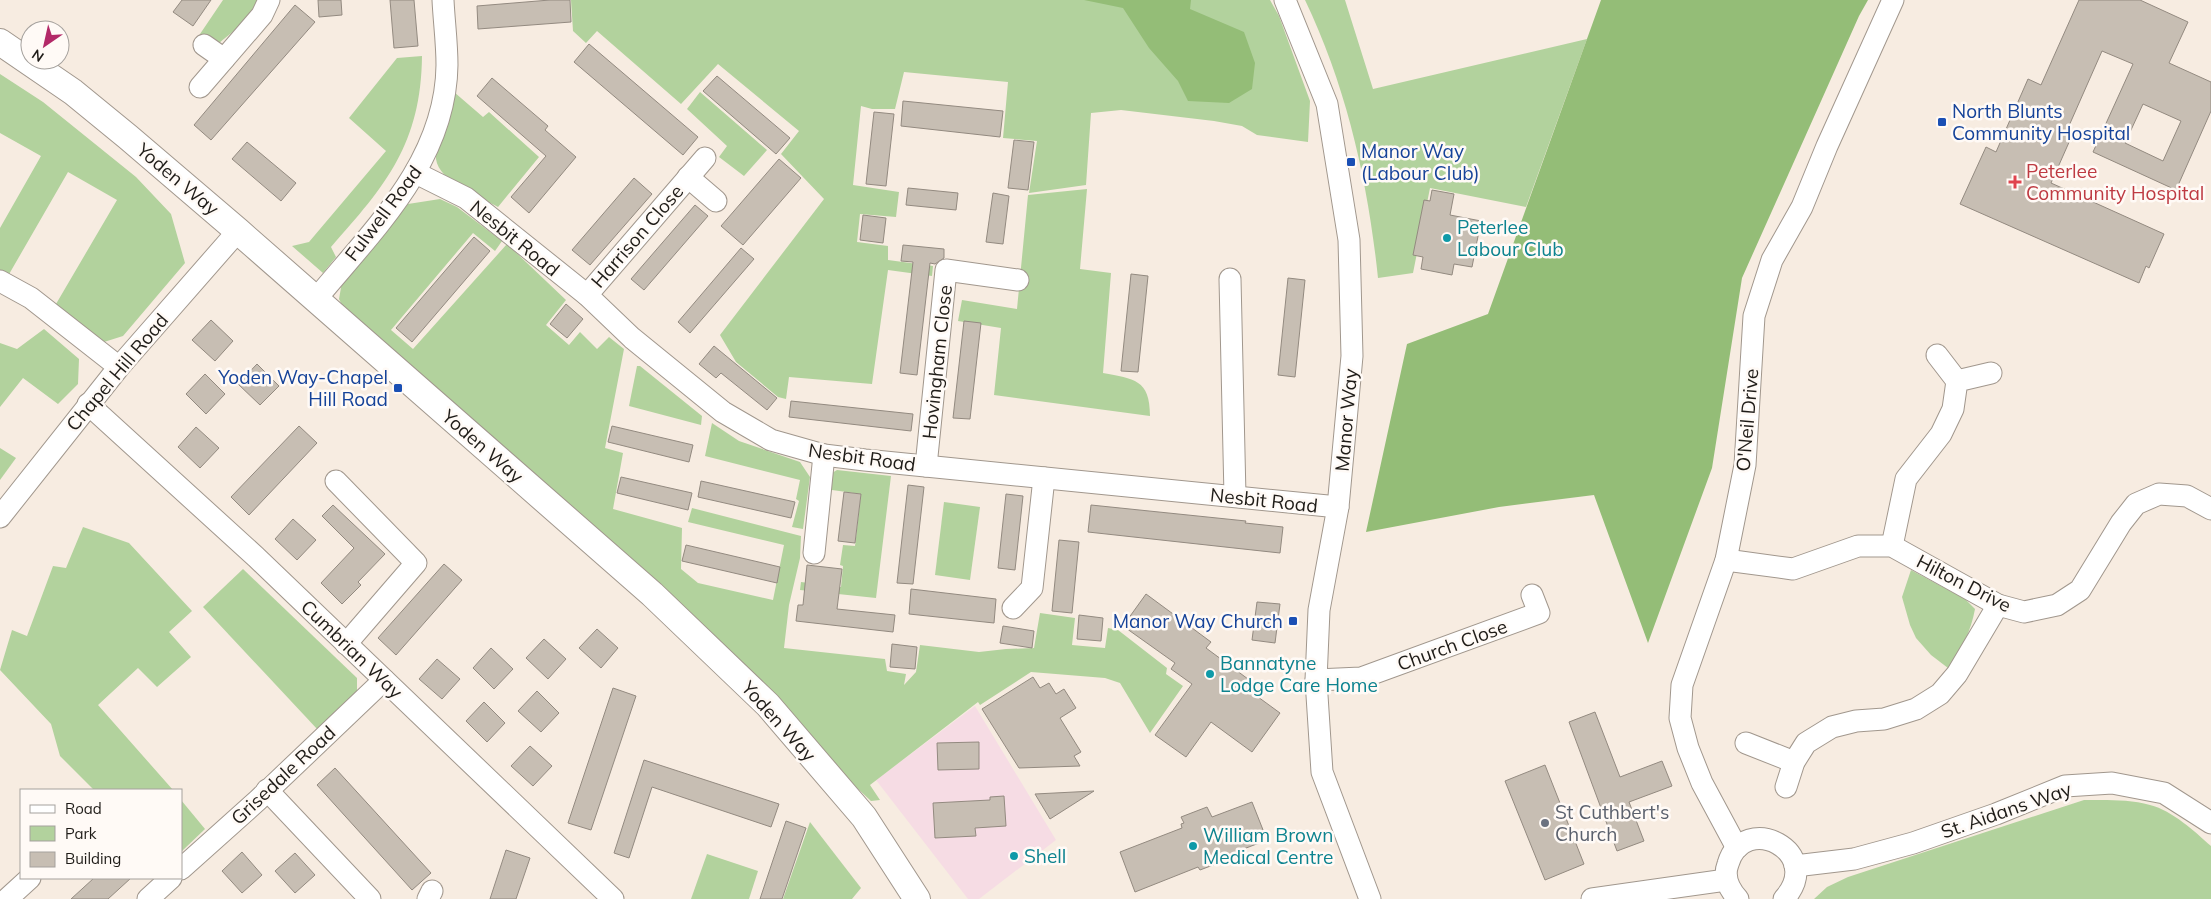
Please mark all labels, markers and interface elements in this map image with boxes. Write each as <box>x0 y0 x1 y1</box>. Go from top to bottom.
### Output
north arrow <box>20 20 70 70</box>
text: N <box>28 45 47 66</box>
place label: North Blunts Community Hospital <box>1952 99 2130 145</box>
marker: North Blunts Community Hospital <box>1936 116 1948 128</box>
street label: Yoden Way <box>131 137 224 220</box>
place label: Manor Way (Labour Club) <box>1361 139 1480 185</box>
marker: Manor Way (Labour Club) <box>1345 156 1357 168</box>
place label: Peterlee Community Hospital <box>2026 159 2204 205</box>
street label: Fulwell Road <box>339 161 427 265</box>
marker: Peterlee Community Hospital <box>2008 175 2022 189</box>
street label: Harrison Close <box>586 180 688 292</box>
street label: Nesbit Road <box>465 195 565 281</box>
place label: Peterlee Labour Club <box>1457 215 1564 261</box>
marker: Peterlee Labour Club <box>1441 232 1453 244</box>
street label: Hovingham Close <box>917 284 957 440</box>
street label: Chapel Hill Road <box>61 308 173 436</box>
place label: Yoden Way-Chapel Hill Road <box>217 365 388 411</box>
street label: Manor Way <box>1330 368 1362 472</box>
street label: O'Neil Drive <box>1731 368 1763 472</box>
marker: Yoden Way-Chapel Hill Road <box>392 382 404 394</box>
street label: Yoden Way <box>437 403 529 488</box>
street label: Nesbit Road <box>807 438 917 476</box>
street label: Nesbit Road <box>1209 482 1319 518</box>
street label: Hilton Drive <box>1913 549 2015 617</box>
street label: Cumbrian Way <box>296 594 408 704</box>
place label: Manor Way Church <box>1113 609 1283 633</box>
street label: Church Close <box>1394 614 1510 676</box>
marker: Manor Way Church <box>1287 615 1299 627</box>
place label: Bannatyne Lodge Care Home <box>1220 651 1378 697</box>
marker: Bannatyne Lodge Care Home <box>1204 668 1216 680</box>
street label: Yoden Way <box>736 675 821 766</box>
street label: Grisedale Road <box>226 720 340 830</box>
street label: St. Aidans Way <box>1938 776 2074 844</box>
legend <box>20 789 182 879</box>
text: Road <box>65 799 102 818</box>
place label: St Cuthbert's Church <box>1555 800 1669 846</box>
marker: St Cuthbert's Church <box>1539 817 1551 829</box>
place label: William Brown Medical Centre <box>1203 823 1333 869</box>
text: Park <box>65 824 97 843</box>
marker: William Brown Medical Centre <box>1187 840 1199 852</box>
place label: Shell <box>1024 844 1066 868</box>
text: Building <box>65 849 121 868</box>
marker: Shell <box>1008 850 1020 862</box>

